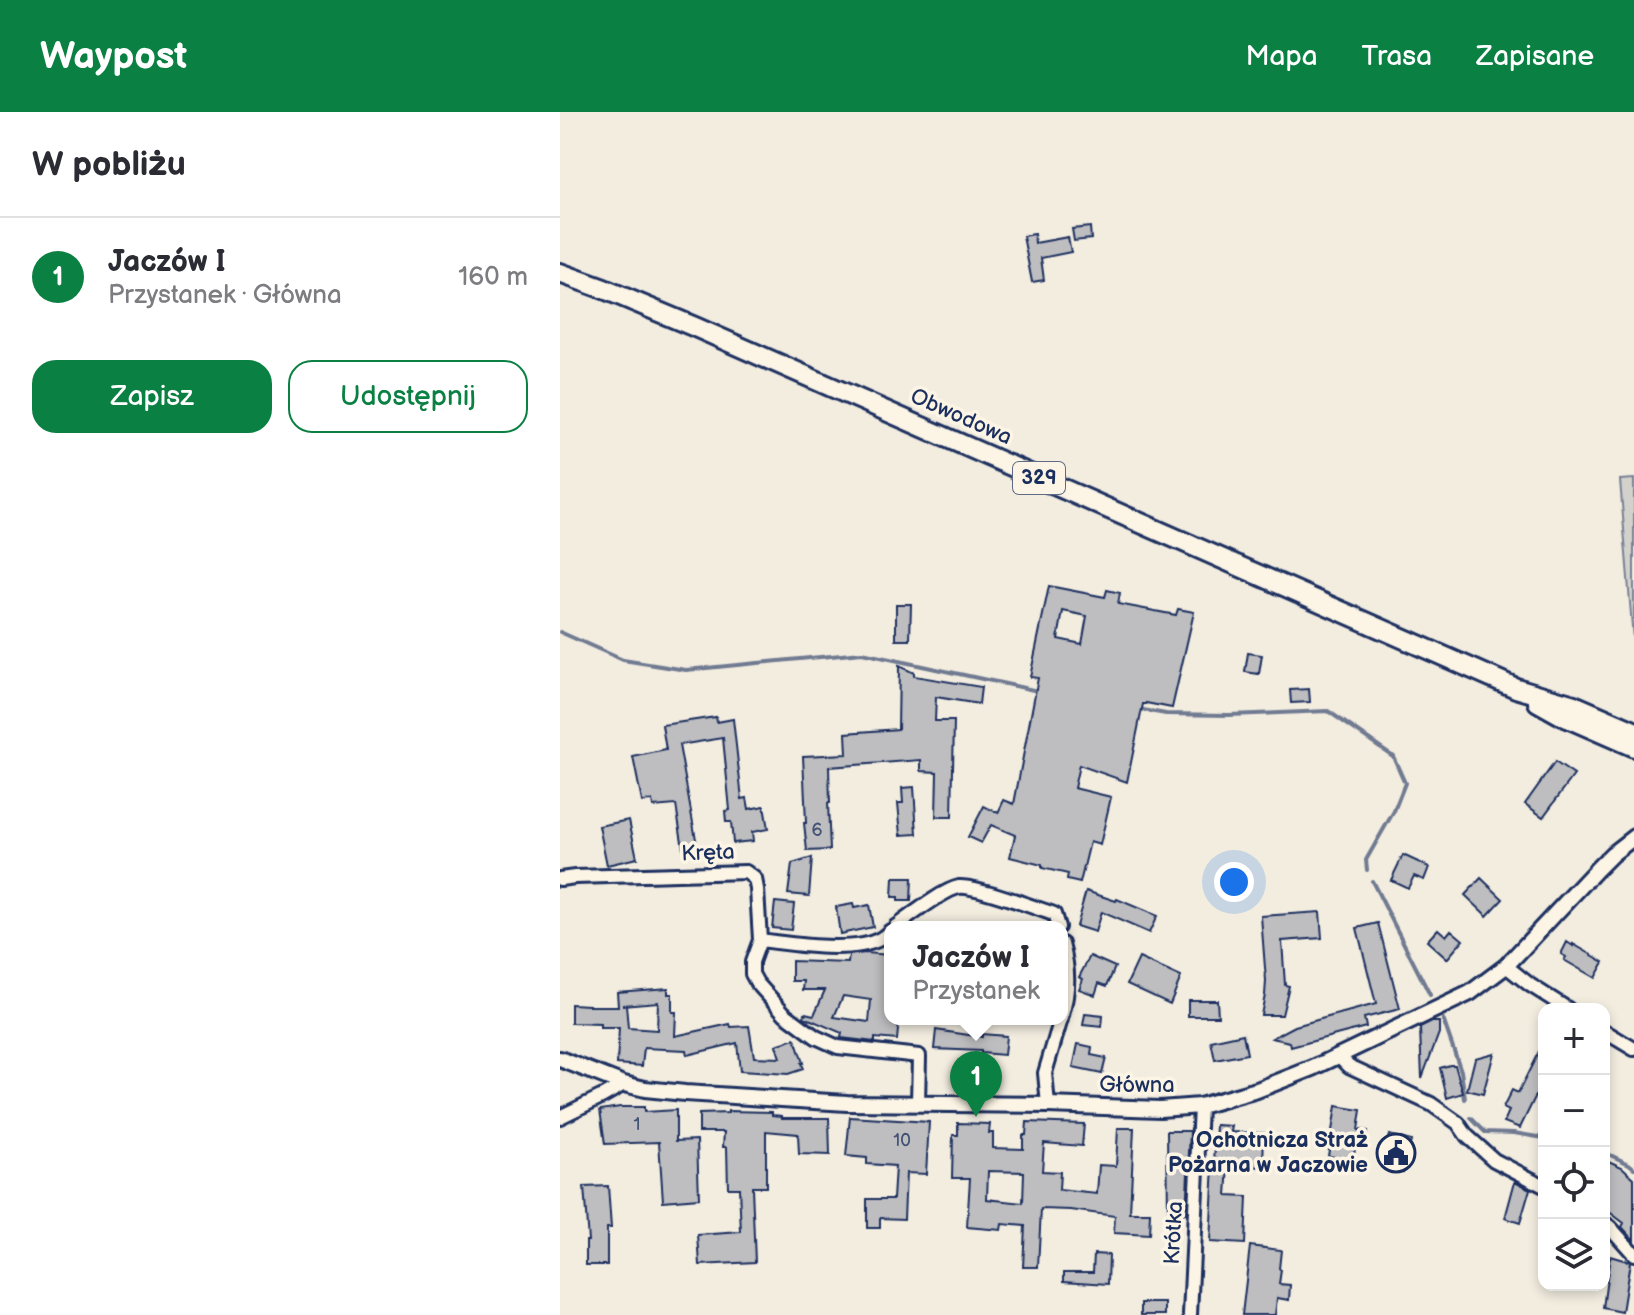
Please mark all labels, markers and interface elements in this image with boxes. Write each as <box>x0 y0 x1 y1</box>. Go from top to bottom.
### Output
text: Waypost <box>40 34 187 79</box>
text: Mapa <box>1245 40 1318 73</box>
text: Trasa <box>1362 40 1432 73</box>
text: Zapisane <box>1476 40 1594 73</box>
text: W pobliżu <box>32 144 186 185</box>
text: Jaczów I <box>108 244 226 280</box>
text: 1 <box>53 262 63 293</box>
text: 160 m <box>458 262 528 293</box>
text: Przystanek · Główna <box>108 280 342 311</box>
button: Zapisz <box>32 360 272 433</box>
button: Udostępnij <box>288 360 528 433</box>
street label: Obwodowa <box>906 383 1016 451</box>
road number: 329 <box>1013 462 1065 494</box>
house number: 6 <box>812 820 823 841</box>
street label: Kręta <box>681 839 735 867</box>
your location <box>1214 862 1254 902</box>
popup <box>884 921 1068 1025</box>
text: Jaczów I <box>912 940 1030 976</box>
text: Przystanek <box>912 976 1040 1007</box>
map controls <box>1538 1003 1610 1291</box>
button: + <box>1538 1003 1610 1075</box>
pin: 1 <box>950 1051 1002 1117</box>
street label: Główna <box>1099 1072 1175 1099</box>
button: − <box>1538 1075 1610 1147</box>
house number: 1 <box>634 1114 640 1135</box>
place label: Ochotnicza Straż Pożarna w Jaczowie <box>1168 1127 1368 1179</box>
house number: 10 <box>893 1130 911 1151</box>
public building icon: Ochotnicza Straż Pożarna w Jaczowie <box>1375 1132 1417 1174</box>
button: locate <box>1538 1147 1610 1219</box>
street label: Krótka <box>1159 1201 1189 1265</box>
button: layers <box>1538 1219 1610 1291</box>

